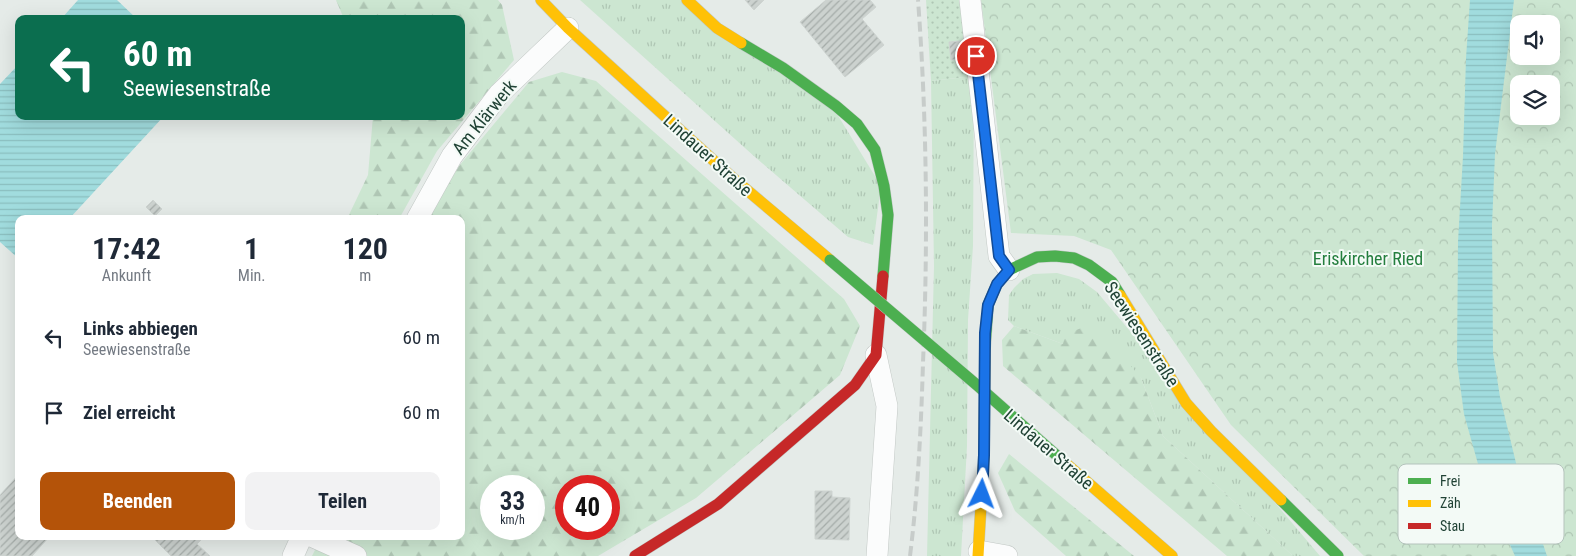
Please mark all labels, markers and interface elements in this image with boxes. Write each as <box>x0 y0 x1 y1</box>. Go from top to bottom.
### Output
map controls <box>1510 15 1560 125</box>
button: sound <box>1510 15 1560 65</box>
text: 60 m <box>123 34 192 75</box>
icon: left <box>40 35 105 100</box>
pin <box>955 35 997 77</box>
icon: arrive <box>962 42 990 70</box>
street label: Am Klärwerk <box>448 75 520 159</box>
button: layers <box>1510 75 1560 125</box>
text: Seewiesenstraße <box>123 76 271 101</box>
street label: Lindauer Straße <box>659 110 757 200</box>
text: 17:42 <box>92 231 161 266</box>
text: 1 <box>244 231 259 266</box>
text: 120 <box>343 231 388 266</box>
park label: Eriskircher Ried <box>1313 248 1423 269</box>
text: Ankunft <box>102 266 151 285</box>
text: Min. <box>238 266 266 285</box>
text: m <box>359 266 371 285</box>
street label: Seewiesenstraße <box>1100 278 1184 390</box>
text: Links abbiegen <box>83 317 198 340</box>
icon: left <box>40 324 68 352</box>
text: 60 m <box>403 326 440 349</box>
text: Seewiesenstraße <box>83 340 191 359</box>
icon: arrive <box>40 399 68 427</box>
text: Ziel erreicht <box>83 401 175 424</box>
text: 60 m <box>403 401 440 424</box>
street label: Lindauer Straße <box>1000 404 1098 494</box>
legend <box>1398 464 1564 544</box>
position arrow <box>955 467 1007 519</box>
button: Beenden <box>40 472 235 530</box>
button: Teilen <box>245 472 440 530</box>
text: Frei <box>1440 473 1460 489</box>
speed limit sign: 40 <box>555 475 620 540</box>
text: 33 <box>500 487 525 516</box>
text: Zäh <box>1440 495 1461 511</box>
text: km/h <box>500 513 525 527</box>
text: Stau <box>1440 518 1465 534</box>

